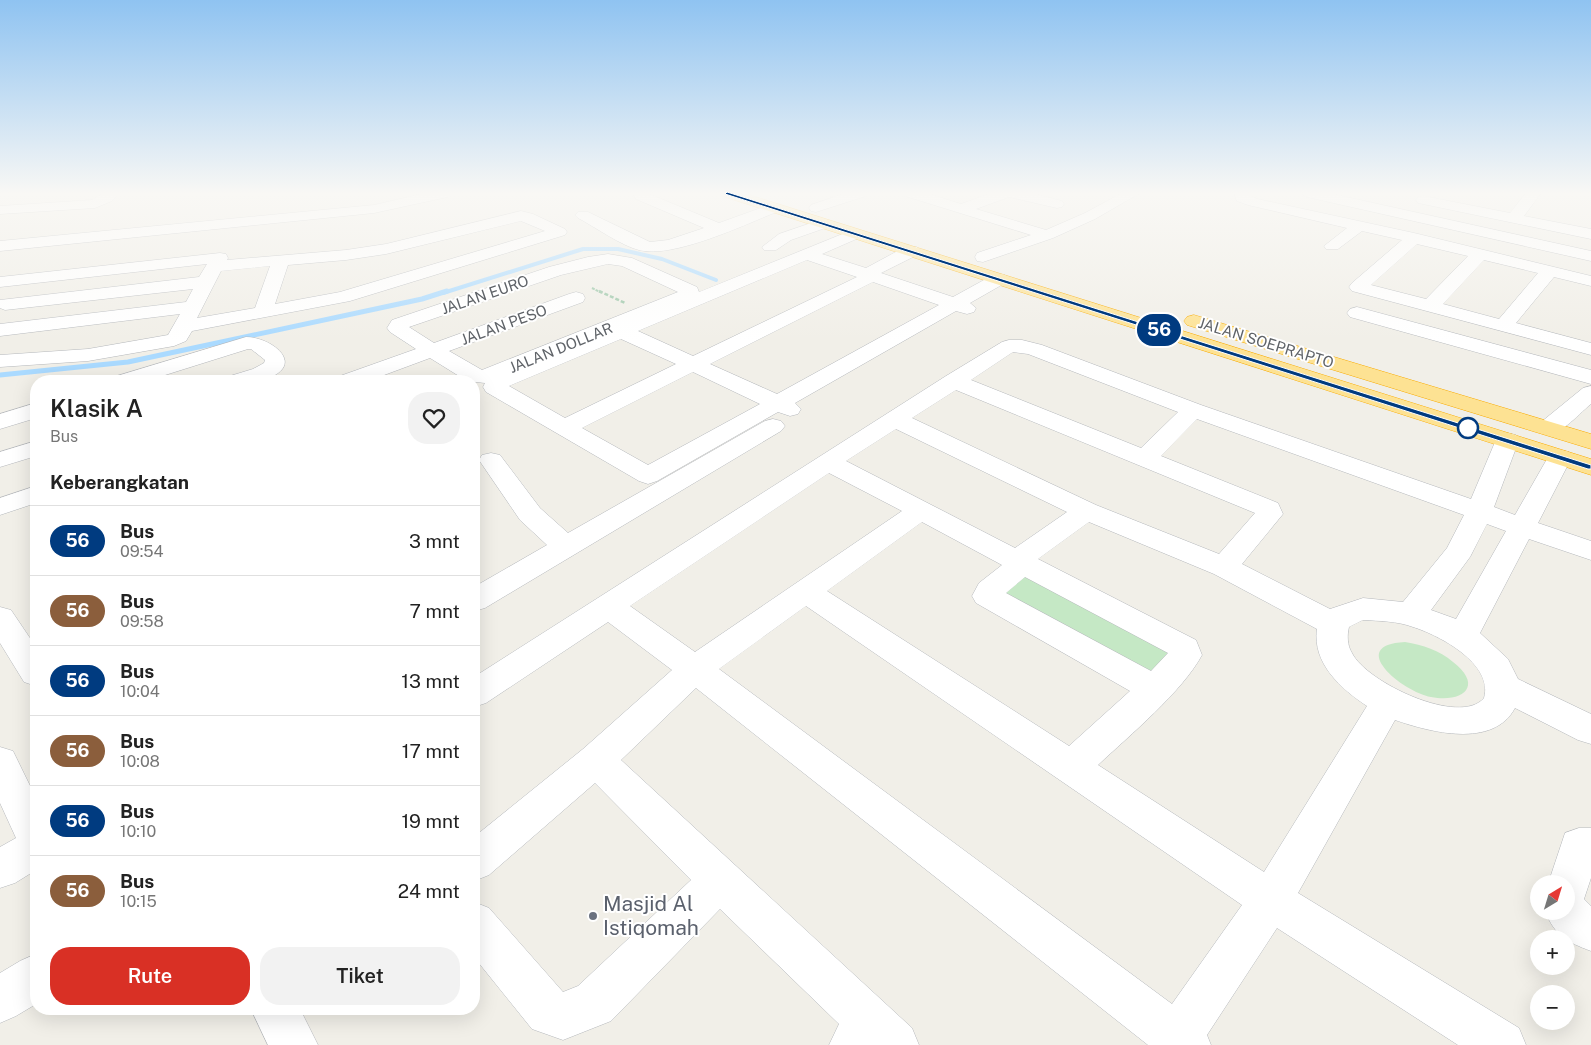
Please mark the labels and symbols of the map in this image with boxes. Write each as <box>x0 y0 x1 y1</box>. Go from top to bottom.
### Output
street label: JALAN EURO <box>439 272 531 317</box>
street label: JALAN PESO <box>459 301 549 348</box>
line badge: 56 <box>1136 314 1182 346</box>
street label: JALAN SOEPRAPTO <box>1196 314 1336 371</box>
street label: JALAN DOLLAR <box>507 319 615 376</box>
unlabelled marker <box>1457 417 1479 439</box>
north arrow <box>1530 875 1575 920</box>
place label: Masjid Al Istiqomah <box>603 891 699 940</box>
marker: Masjid Al Istiqomah <box>587 910 599 922</box>

